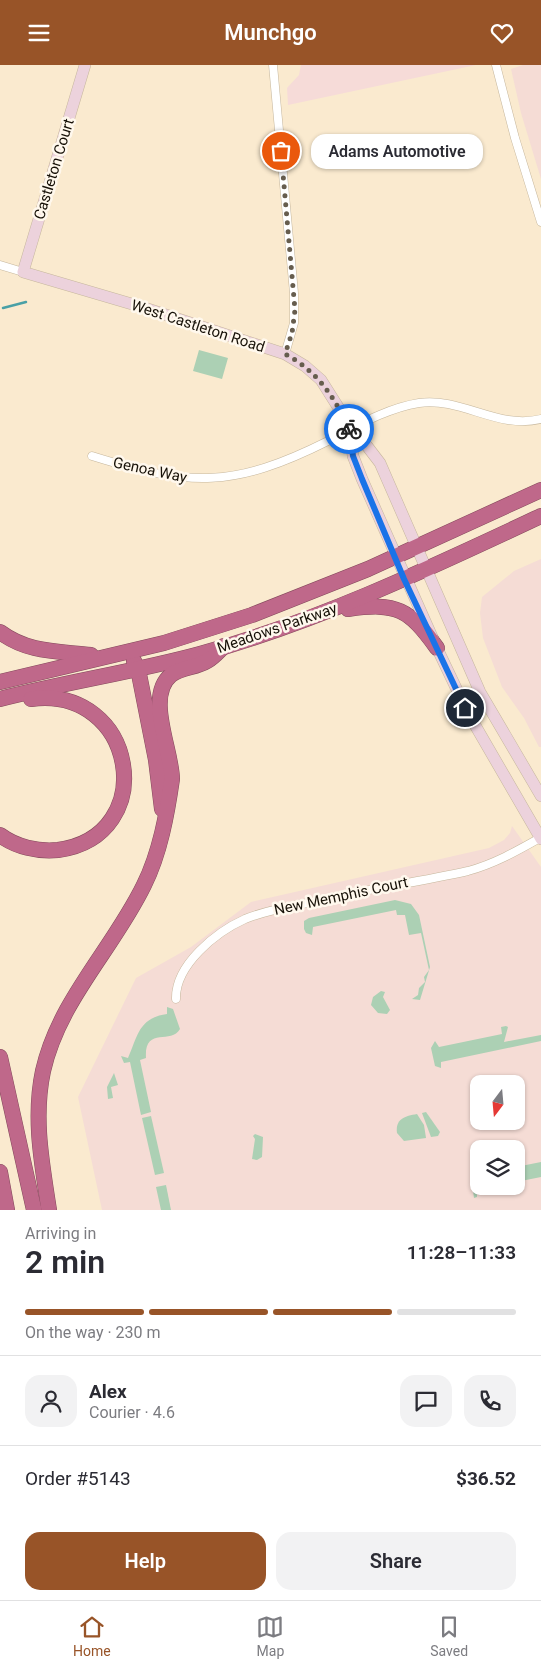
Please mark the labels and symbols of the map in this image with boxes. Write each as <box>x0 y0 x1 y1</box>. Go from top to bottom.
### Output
street label: Castleton Court <box>30 116 78 222</box>
pin <box>260 130 302 172</box>
callout: Adams Automotive <box>311 133 484 169</box>
street label: West Castleton Road <box>129 296 267 356</box>
courier <box>324 404 374 454</box>
street label: Genoa Way <box>111 453 189 487</box>
street label: Meadows Parkway <box>215 599 339 657</box>
pin <box>444 687 486 729</box>
street label: New Memphis Court <box>272 873 410 919</box>
north arrow <box>470 1075 525 1130</box>

